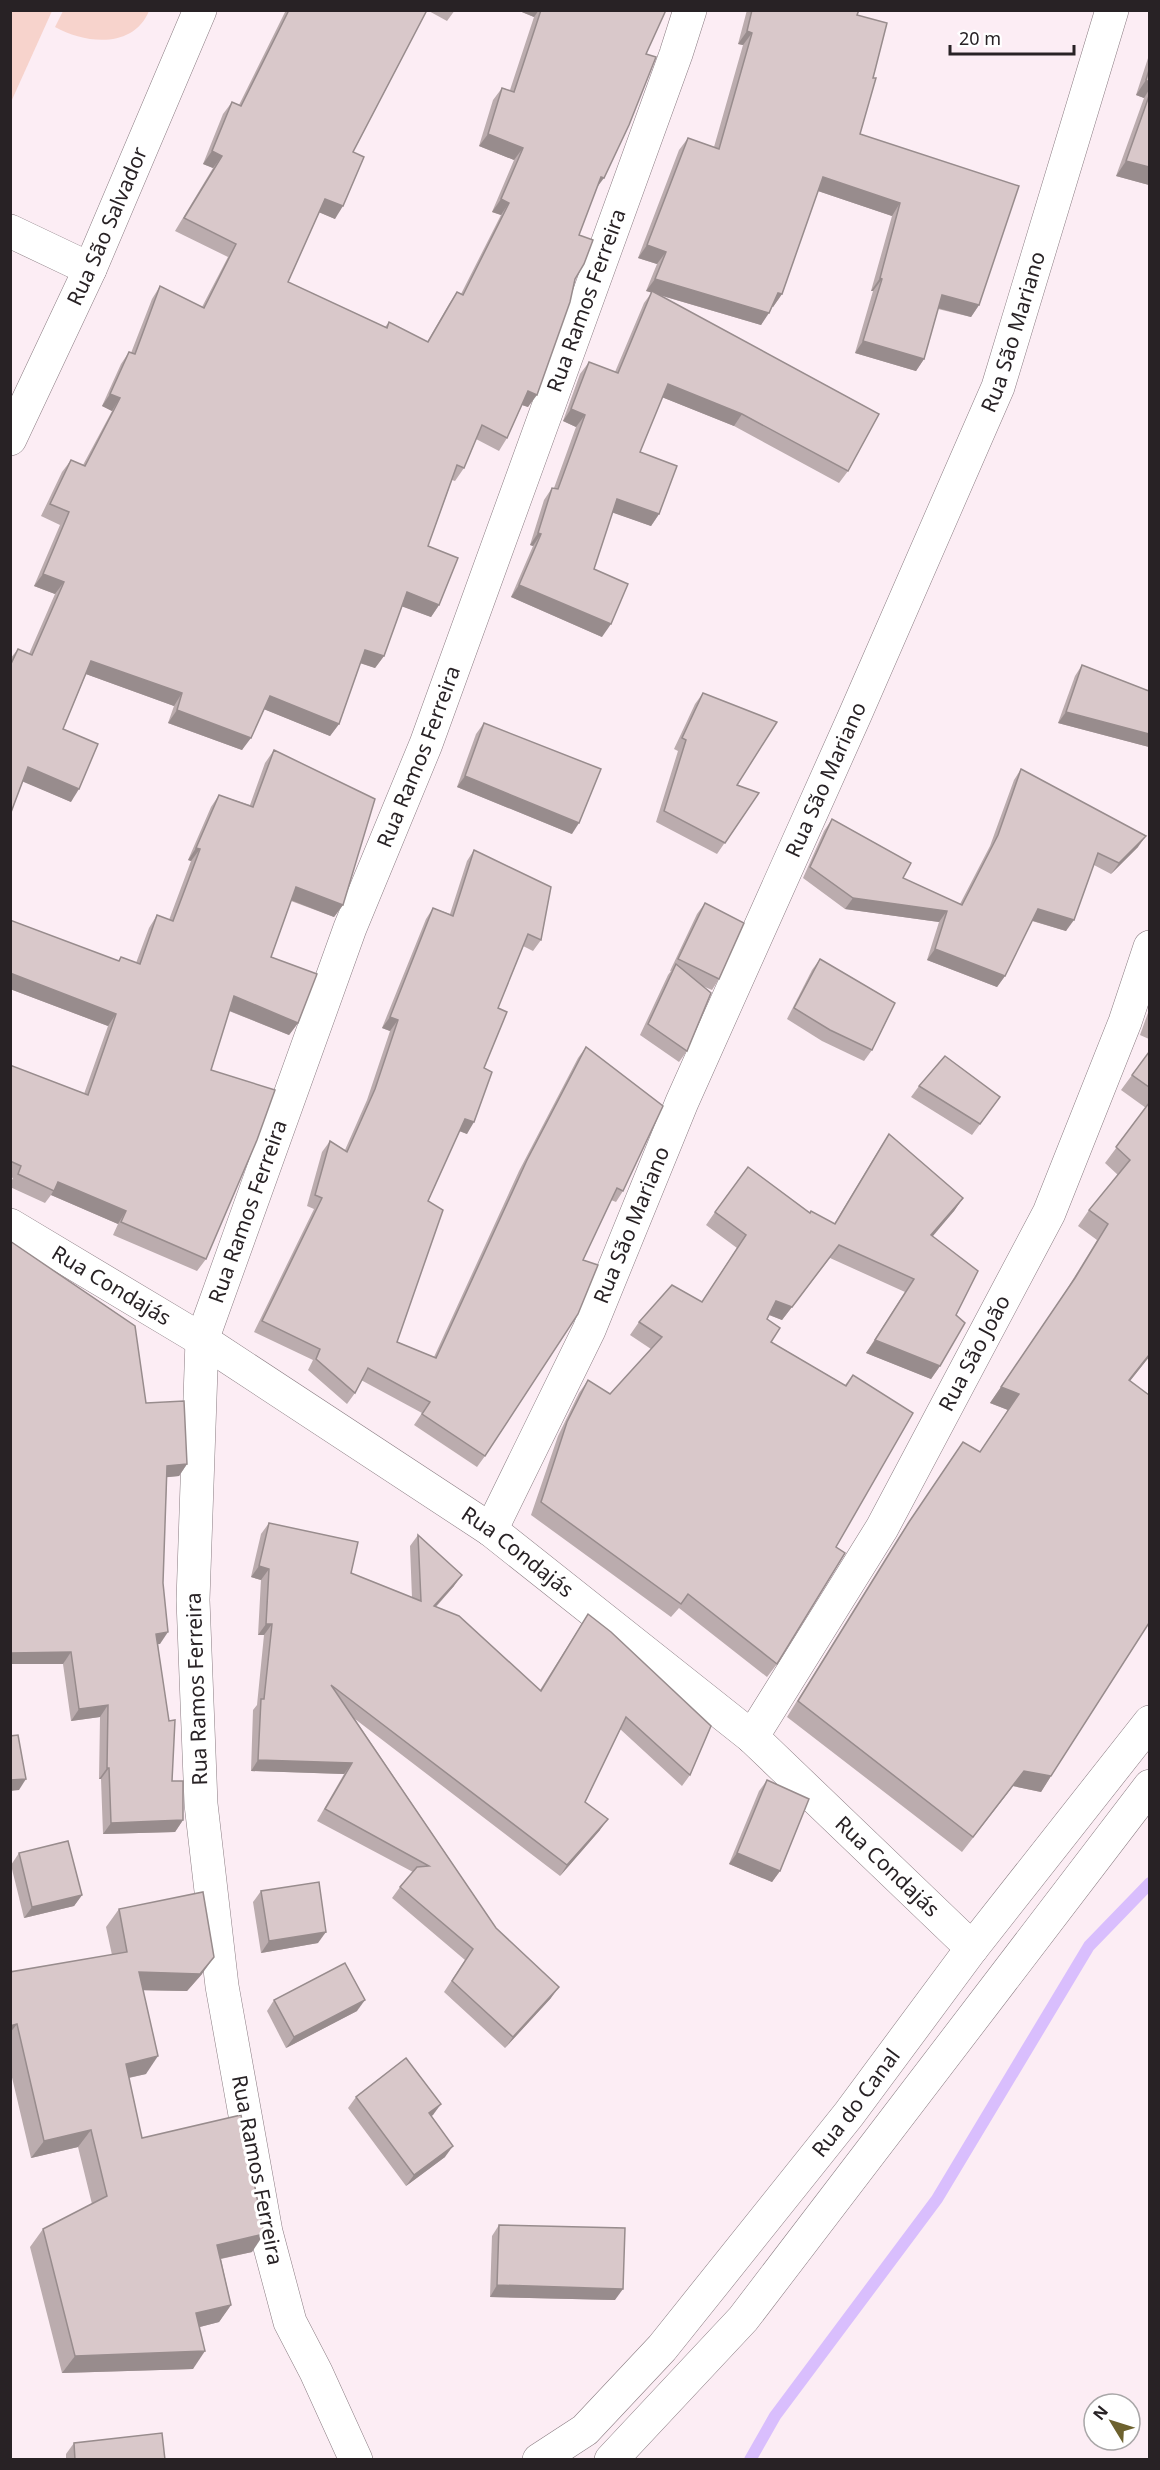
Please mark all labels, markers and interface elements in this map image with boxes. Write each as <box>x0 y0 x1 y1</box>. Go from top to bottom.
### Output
scale bar <box>950 18 1074 56</box>
text: 20 m <box>959 26 1001 50</box>
street label: Rua São Salvador <box>60 142 153 310</box>
street label: Rua Ramos Ferreira <box>540 205 632 396</box>
street label: Rua São Mariano <box>974 248 1051 416</box>
street label: Rua Ramos Ferreira <box>370 662 466 852</box>
street label: Rua São Mariano <box>778 697 872 861</box>
street label: Rua Ramos Ferreira <box>201 1116 293 1307</box>
street label: Rua São Mariano <box>586 1142 675 1307</box>
street label: Rua Condajás <box>47 1238 177 1331</box>
street label: Rua São João <box>932 1290 1016 1416</box>
street label: Rua Condajás <box>456 1499 580 1603</box>
street label: Rua Ramos Ferreira <box>179 1592 213 1786</box>
street label: Rua Condajás <box>830 1809 946 1922</box>
street label: Rua do Canal <box>805 2042 906 2163</box>
street label: Rua Ramos Ferreira <box>226 2072 290 2267</box>
north arrow <box>1082 2392 1142 2452</box>
text: N <box>1088 2401 1113 2425</box>

